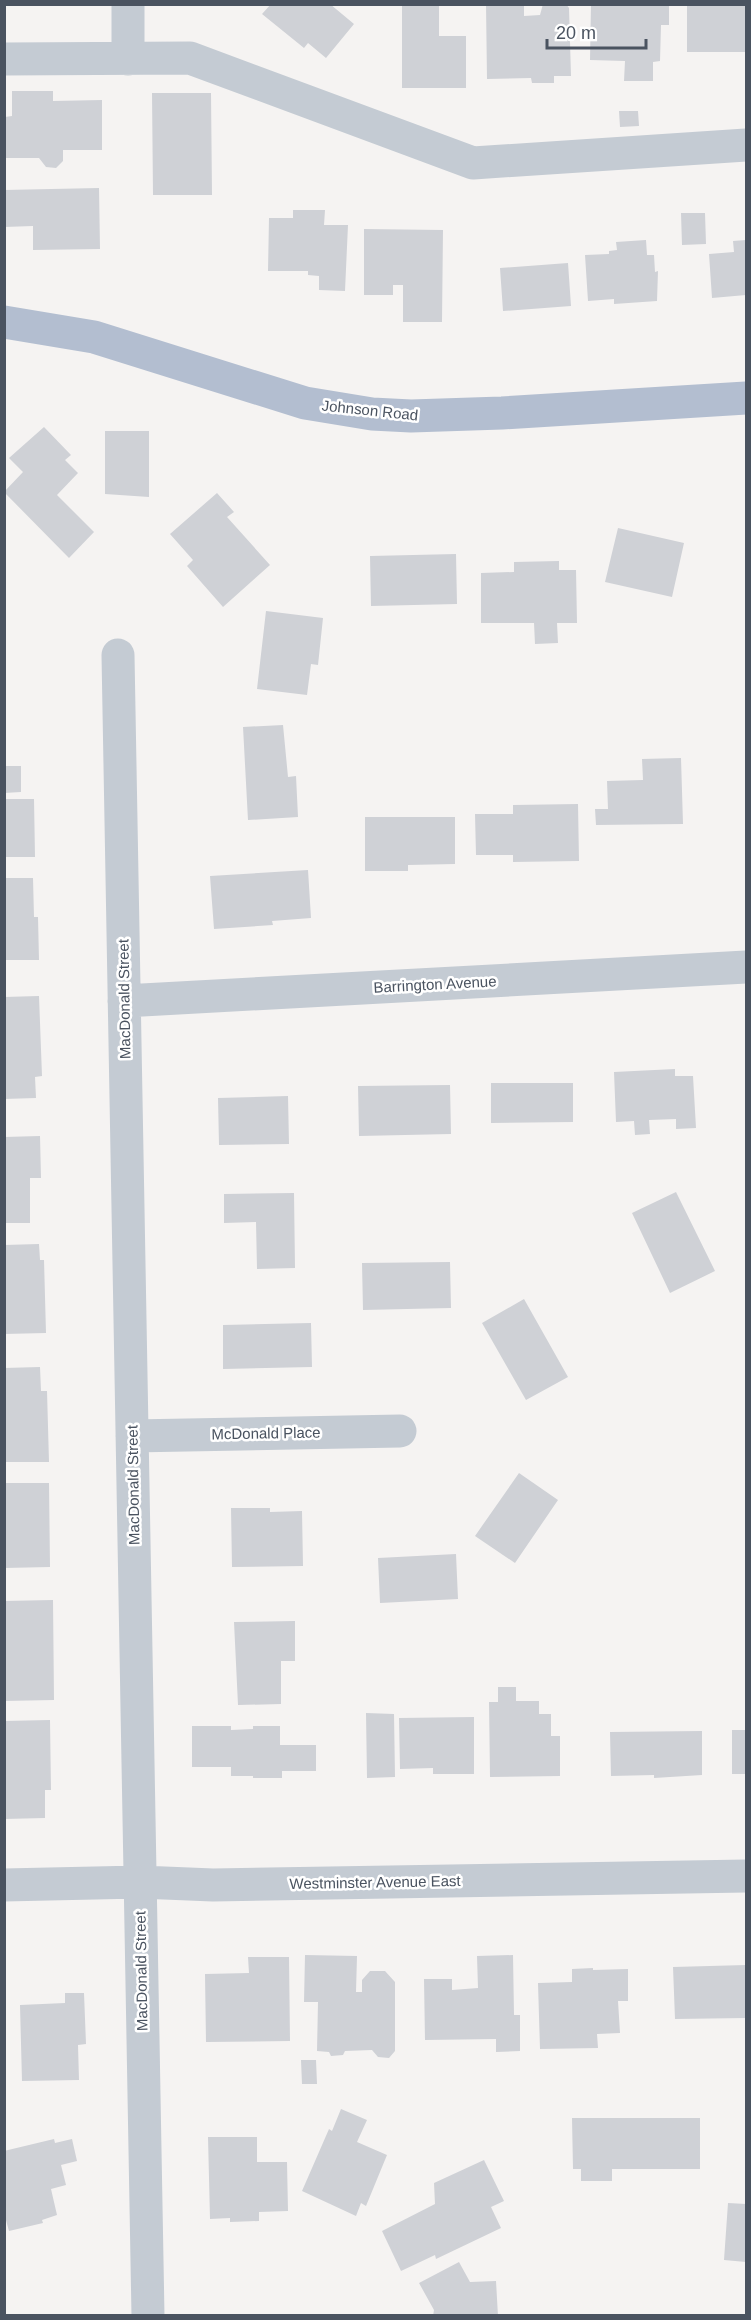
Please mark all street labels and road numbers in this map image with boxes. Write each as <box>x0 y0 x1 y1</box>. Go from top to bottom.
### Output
street label: Johnson Road <box>321 396 419 424</box>
street label: MacDonald Street <box>114 938 134 1059</box>
street label: Barrington Avenue <box>373 972 497 996</box>
street label: MacDonald Street <box>123 1424 143 1545</box>
street label: McDonald Place <box>211 1424 321 1442</box>
street label: Westminster Avenue East <box>289 1872 462 1892</box>
street label: MacDonald Street <box>131 1910 151 2031</box>

